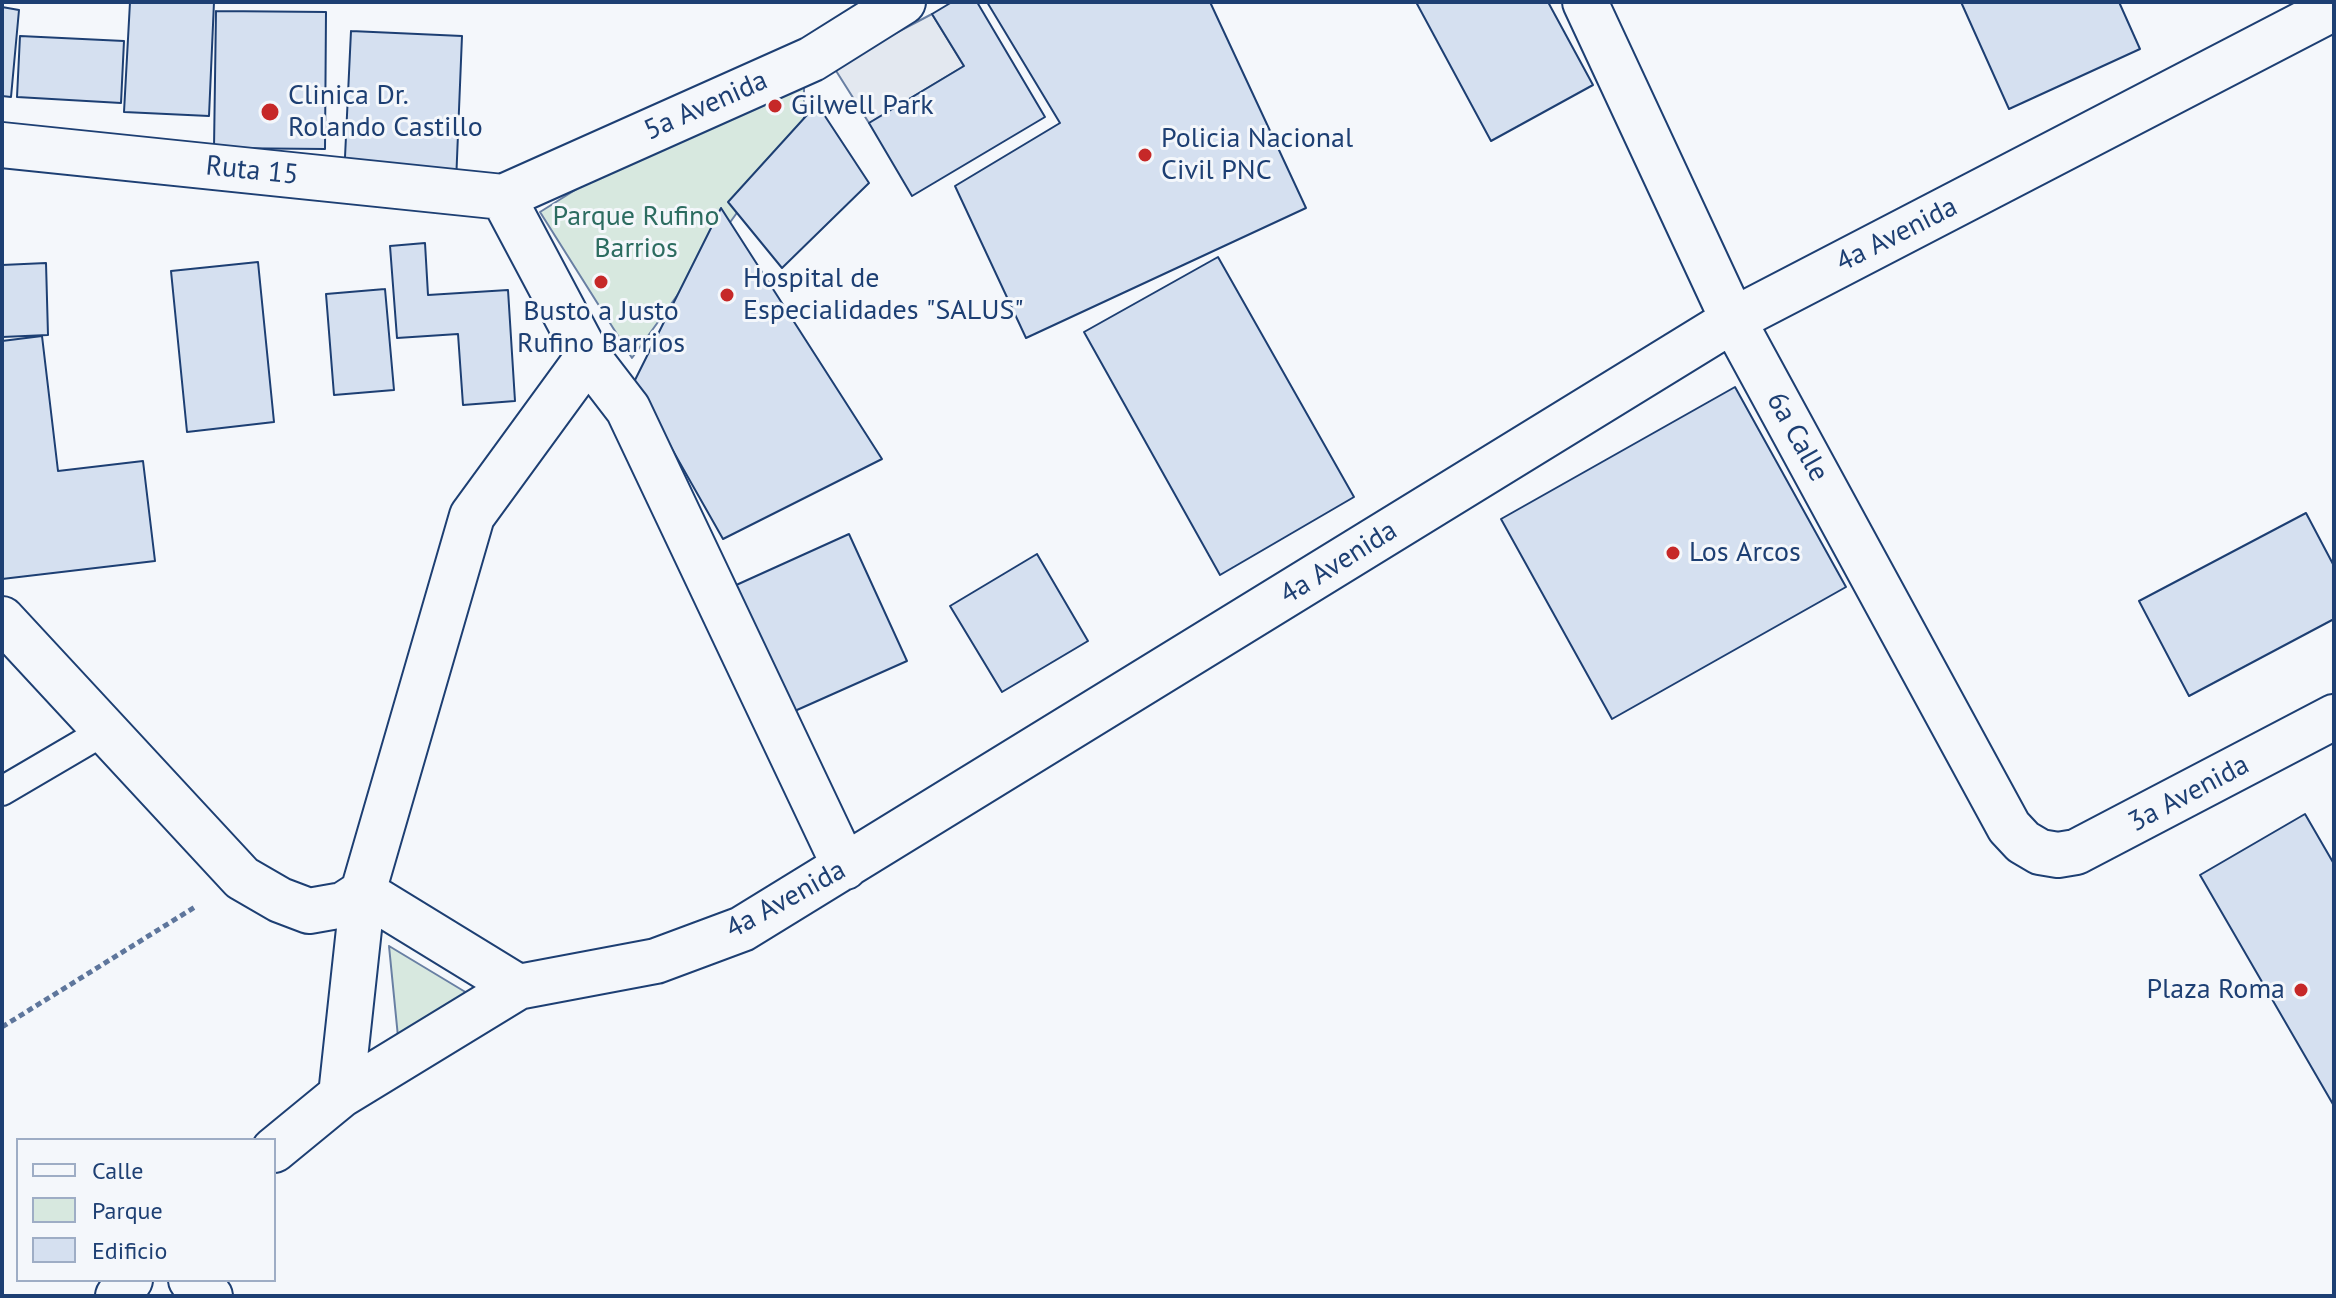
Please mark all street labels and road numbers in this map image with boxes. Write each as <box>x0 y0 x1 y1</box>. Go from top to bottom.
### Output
street label: 5a Avenida <box>639 64 773 148</box>
street label: Ruta 15 <box>204 149 300 193</box>
street label: 4a Avenida <box>1831 190 1963 280</box>
street label: 6a Calle <box>1759 387 1835 487</box>
street label: 4a Avenida <box>1274 514 1404 612</box>
street label: 3a Avenida <box>2123 748 2255 840</box>
street label: 4a Avenida <box>720 854 852 946</box>

